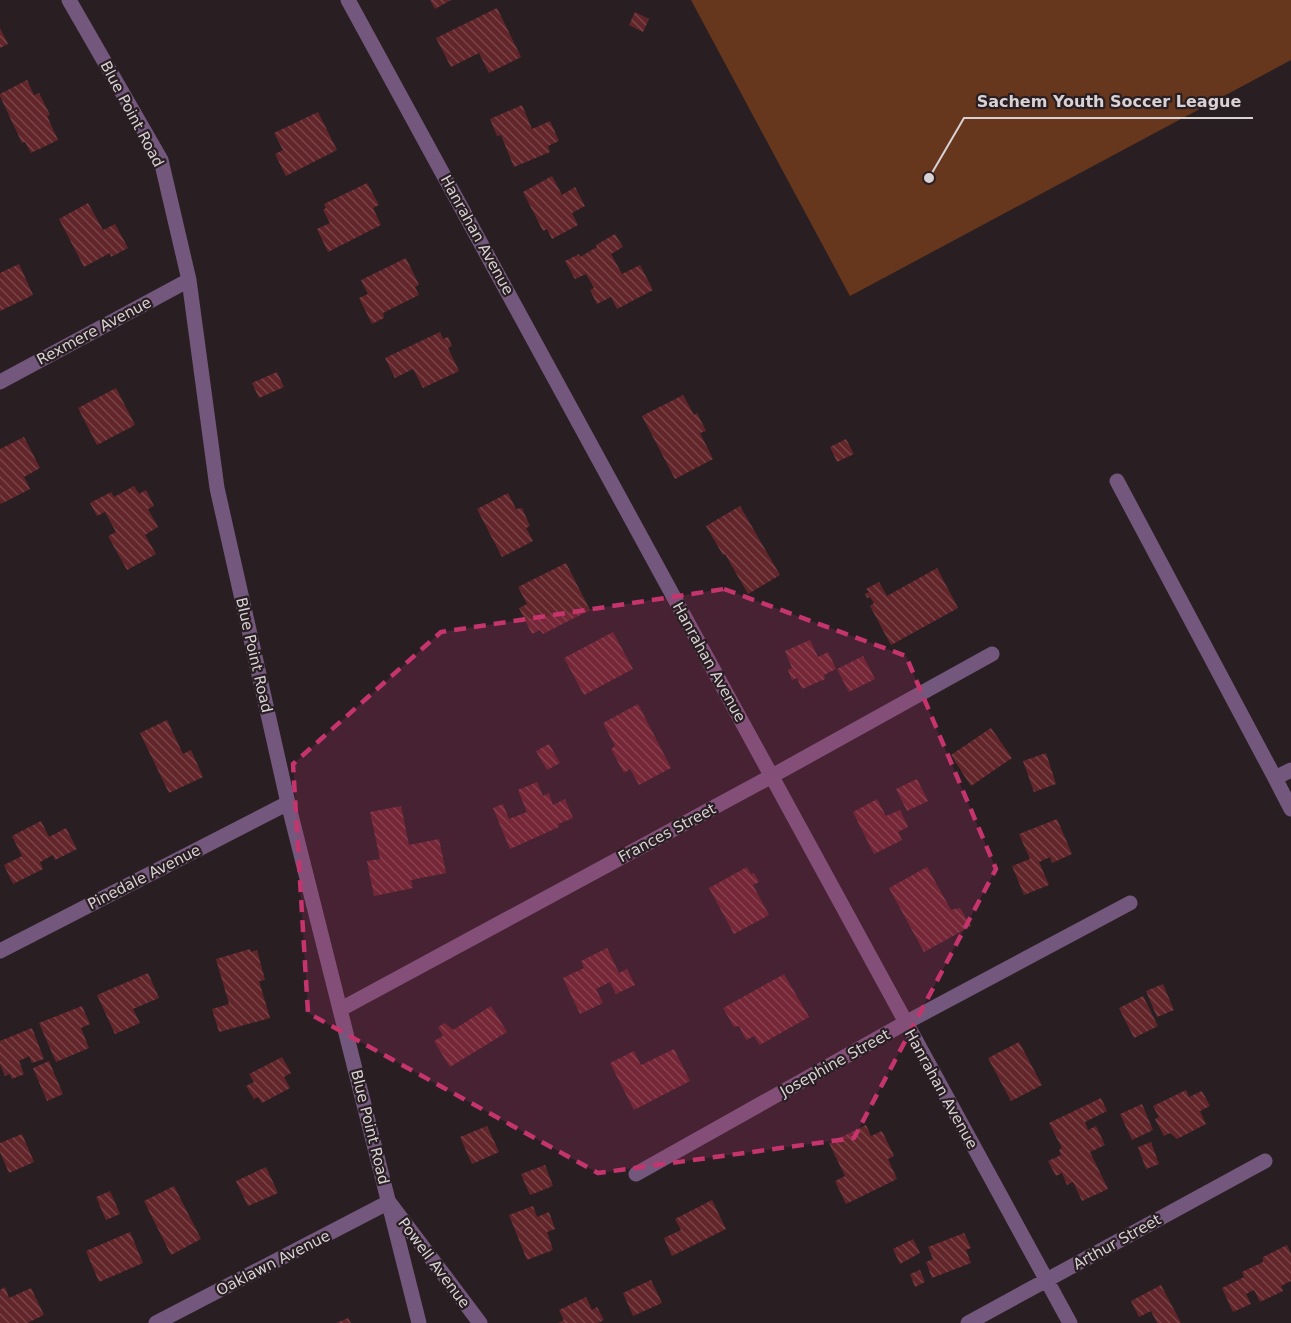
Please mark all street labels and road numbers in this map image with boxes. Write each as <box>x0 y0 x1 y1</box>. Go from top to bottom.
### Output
street label: Blue Point Road <box>96 58 168 170</box>
street label: Hanrahan Avenue <box>437 172 517 298</box>
street label: Rexmere Avenue <box>34 293 154 369</box>
street label: Blue Point Road <box>232 596 276 714</box>
street label: Hanrahan Avenue <box>669 599 749 725</box>
street label: Frances Street <box>615 800 719 866</box>
street label: Pinedale Avenue <box>85 841 203 913</box>
street label: Josephine Street <box>776 1025 893 1101</box>
street label: Hanrahan Avenue <box>901 1026 981 1152</box>
street label: Blue Point Road <box>347 1068 393 1186</box>
street label: Arthur Street <box>1070 1210 1164 1274</box>
street label: Powell Avenue <box>394 1214 474 1312</box>
street label: Oaklawn Avenue <box>213 1227 333 1299</box>

